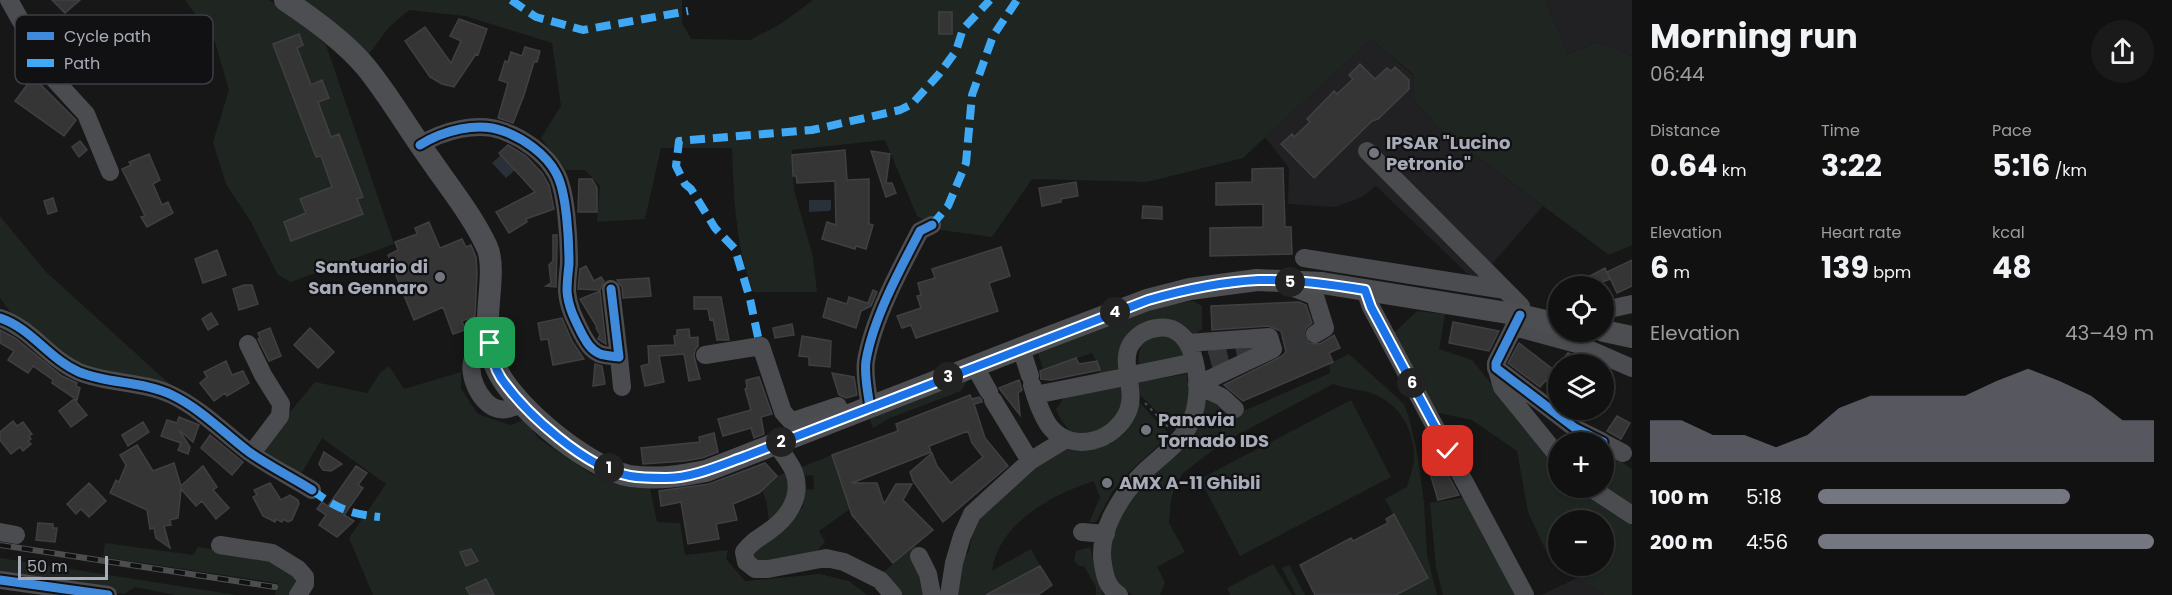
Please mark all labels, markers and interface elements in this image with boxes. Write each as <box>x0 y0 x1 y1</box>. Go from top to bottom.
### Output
text: Morning run <box>1650 13 1858 60</box>
legend <box>15 15 213 84</box>
button: share <box>2091 20 2154 83</box>
text: Cycle path <box>64 25 151 48</box>
text: Path <box>64 52 100 75</box>
text: 06:44 <box>1650 60 1705 88</box>
text: Distance <box>1650 119 1720 142</box>
text: Time <box>1821 119 1860 142</box>
text: Pace <box>1992 119 2032 142</box>
place label: IPSAR "Lucino Petronio" <box>1386 130 1510 176</box>
text: 0.64 <box>1650 144 1717 187</box>
text: 3:22 <box>1821 144 1882 187</box>
text: 5:16 <box>1992 144 2050 187</box>
marker: IPSAR "Lucino Petronio" <box>1367 146 1381 160</box>
text: km <box>1717 159 1746 182</box>
text: /km <box>2050 159 2087 182</box>
text: Elevation <box>1650 221 1722 244</box>
text: Heart rate <box>1821 221 1901 244</box>
text: kcal <box>1992 221 2025 244</box>
text: 6 <box>1650 246 1669 289</box>
text: 139 <box>1821 246 1869 289</box>
text: 48 <box>1992 246 2032 289</box>
place label: Santuario di San Gennaro <box>308 254 428 300</box>
text: m <box>1669 261 1690 284</box>
text: bpm <box>1869 261 1911 284</box>
pin: 5 <box>1275 267 1305 297</box>
marker: Santuario di San Gennaro <box>433 270 447 284</box>
text: 5 <box>1285 270 1295 293</box>
map controls <box>1548 276 1614 576</box>
button: locate <box>1548 276 1614 342</box>
pin: 4 <box>1100 297 1130 327</box>
text: 4 <box>1110 300 1120 323</box>
pin <box>464 317 515 368</box>
text: Elevation <box>1650 319 1740 347</box>
text: 43–49 m <box>2065 319 2154 347</box>
icon: arrive <box>473 326 506 359</box>
button: layers <box>1548 354 1614 420</box>
pin: 3 <box>933 362 963 392</box>
text: 3 <box>943 365 953 388</box>
pin: 6 <box>1397 368 1427 398</box>
text: 6 <box>1407 371 1417 394</box>
place label: Panavia Tornado IDS <box>1158 407 1269 453</box>
marker: Panavia Tornado IDS <box>1139 423 1153 437</box>
pin <box>1422 425 1473 476</box>
pin: 2 <box>766 427 796 457</box>
text: 2 <box>776 430 786 453</box>
button: + <box>1548 432 1614 498</box>
icon: check <box>1431 434 1464 467</box>
pin: 1 <box>594 453 624 483</box>
text: 1 <box>606 456 612 479</box>
place label: AMX A-11 Ghibli <box>1119 470 1261 495</box>
marker: AMX A-11 Ghibli <box>1100 476 1114 490</box>
text: 100 m <box>1650 483 1709 511</box>
text: 5:18 <box>1746 483 1782 511</box>
button: − <box>1548 510 1614 576</box>
text: 200 m <box>1650 528 1713 556</box>
text: 4:56 <box>1746 528 1788 556</box>
scale bar <box>18 553 108 580</box>
text: 50 m <box>27 555 68 578</box>

